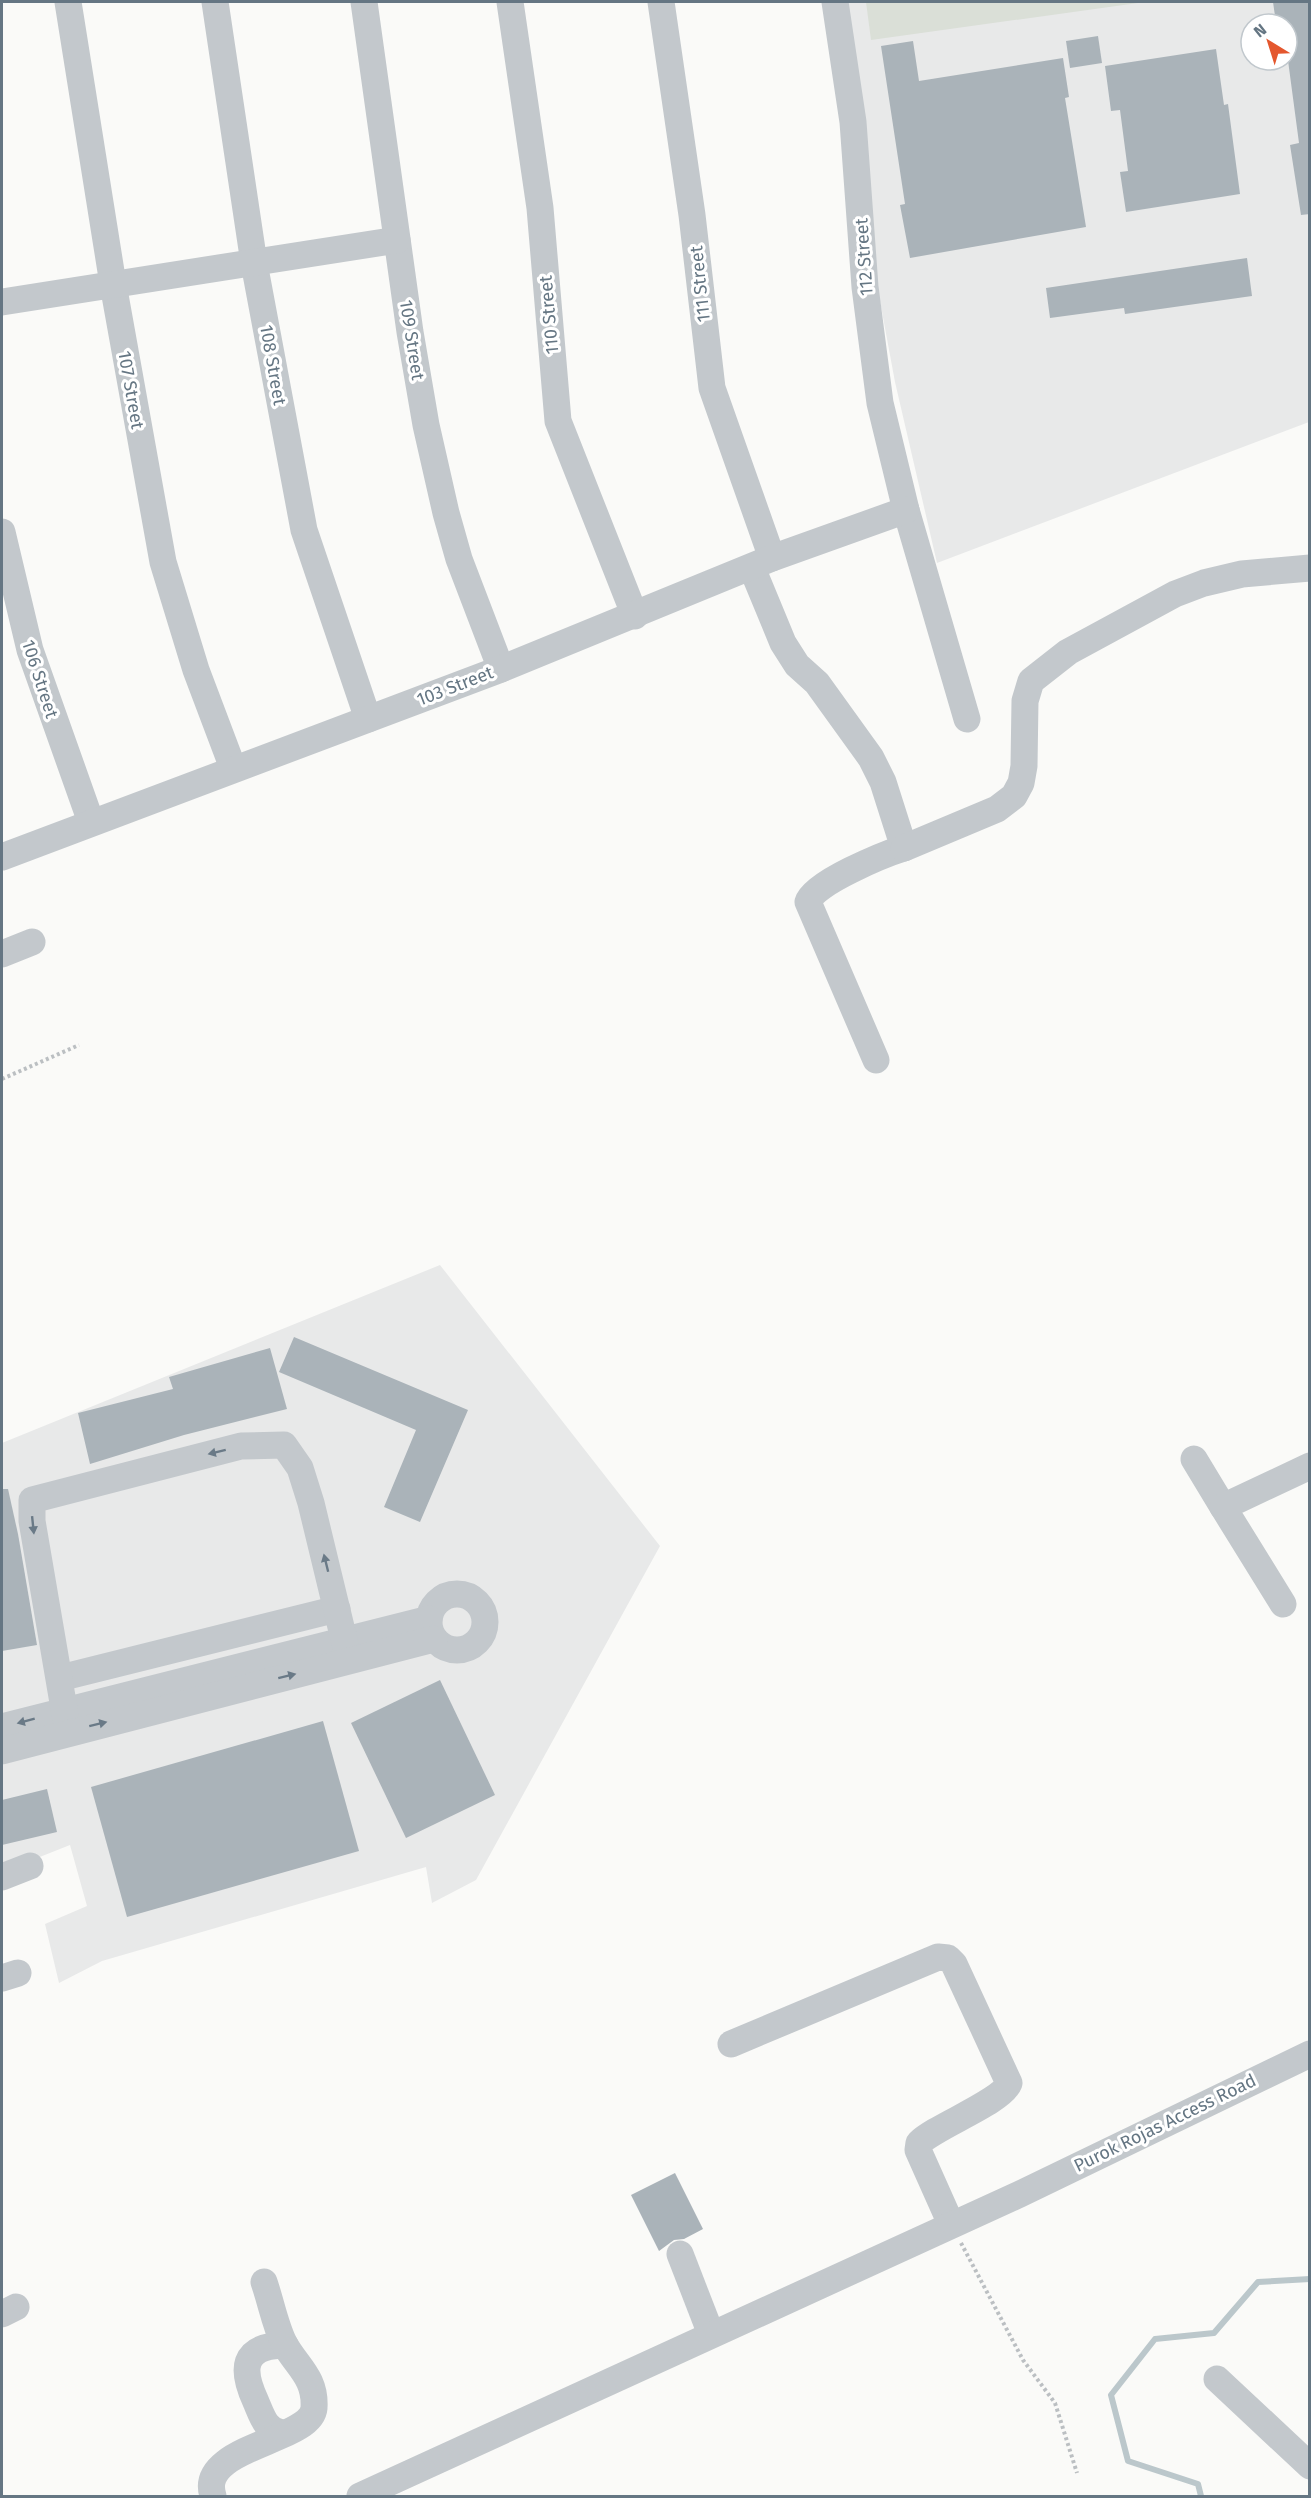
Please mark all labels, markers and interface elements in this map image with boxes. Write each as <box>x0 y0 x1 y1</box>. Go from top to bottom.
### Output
north arrow <box>1239 12 1299 72</box>
text: N <box>1250 20 1270 41</box>
street label: 112 Street <box>850 217 878 297</box>
street label: 111 Street <box>685 244 715 323</box>
street label: 110 Street <box>535 274 563 355</box>
street label: 109 Street <box>395 298 429 382</box>
street label: 108 Street <box>255 323 291 407</box>
street label: 107 Street <box>113 349 149 431</box>
street label: 106 Street <box>17 637 63 721</box>
street label: 103 Street <box>414 661 497 711</box>
one-way arrow <box>208 1447 226 1457</box>
one-way arrow <box>28 1516 38 1535</box>
one-way arrow <box>320 1554 330 1572</box>
one-way arrow <box>278 1670 296 1680</box>
one-way arrow <box>17 1716 35 1726</box>
one-way arrow <box>89 1719 107 1729</box>
street label: Purok Rojas Access Road <box>1070 2069 1260 2177</box>

